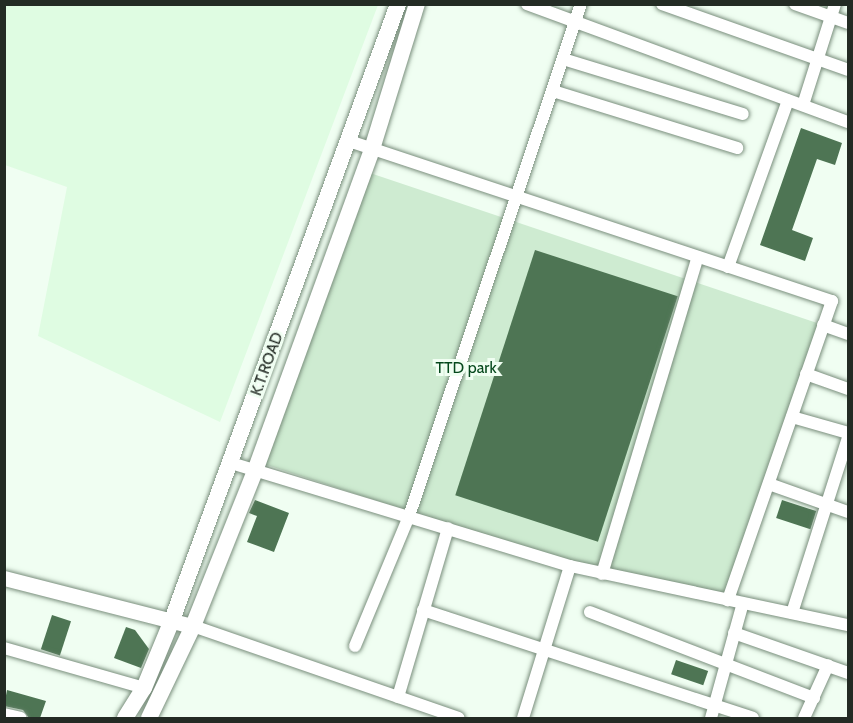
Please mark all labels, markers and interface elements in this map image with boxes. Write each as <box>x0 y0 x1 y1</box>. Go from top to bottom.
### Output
street label: K.T.ROAD <box>247 330 287 398</box>
park label: TTD park <box>435 358 497 378</box>

